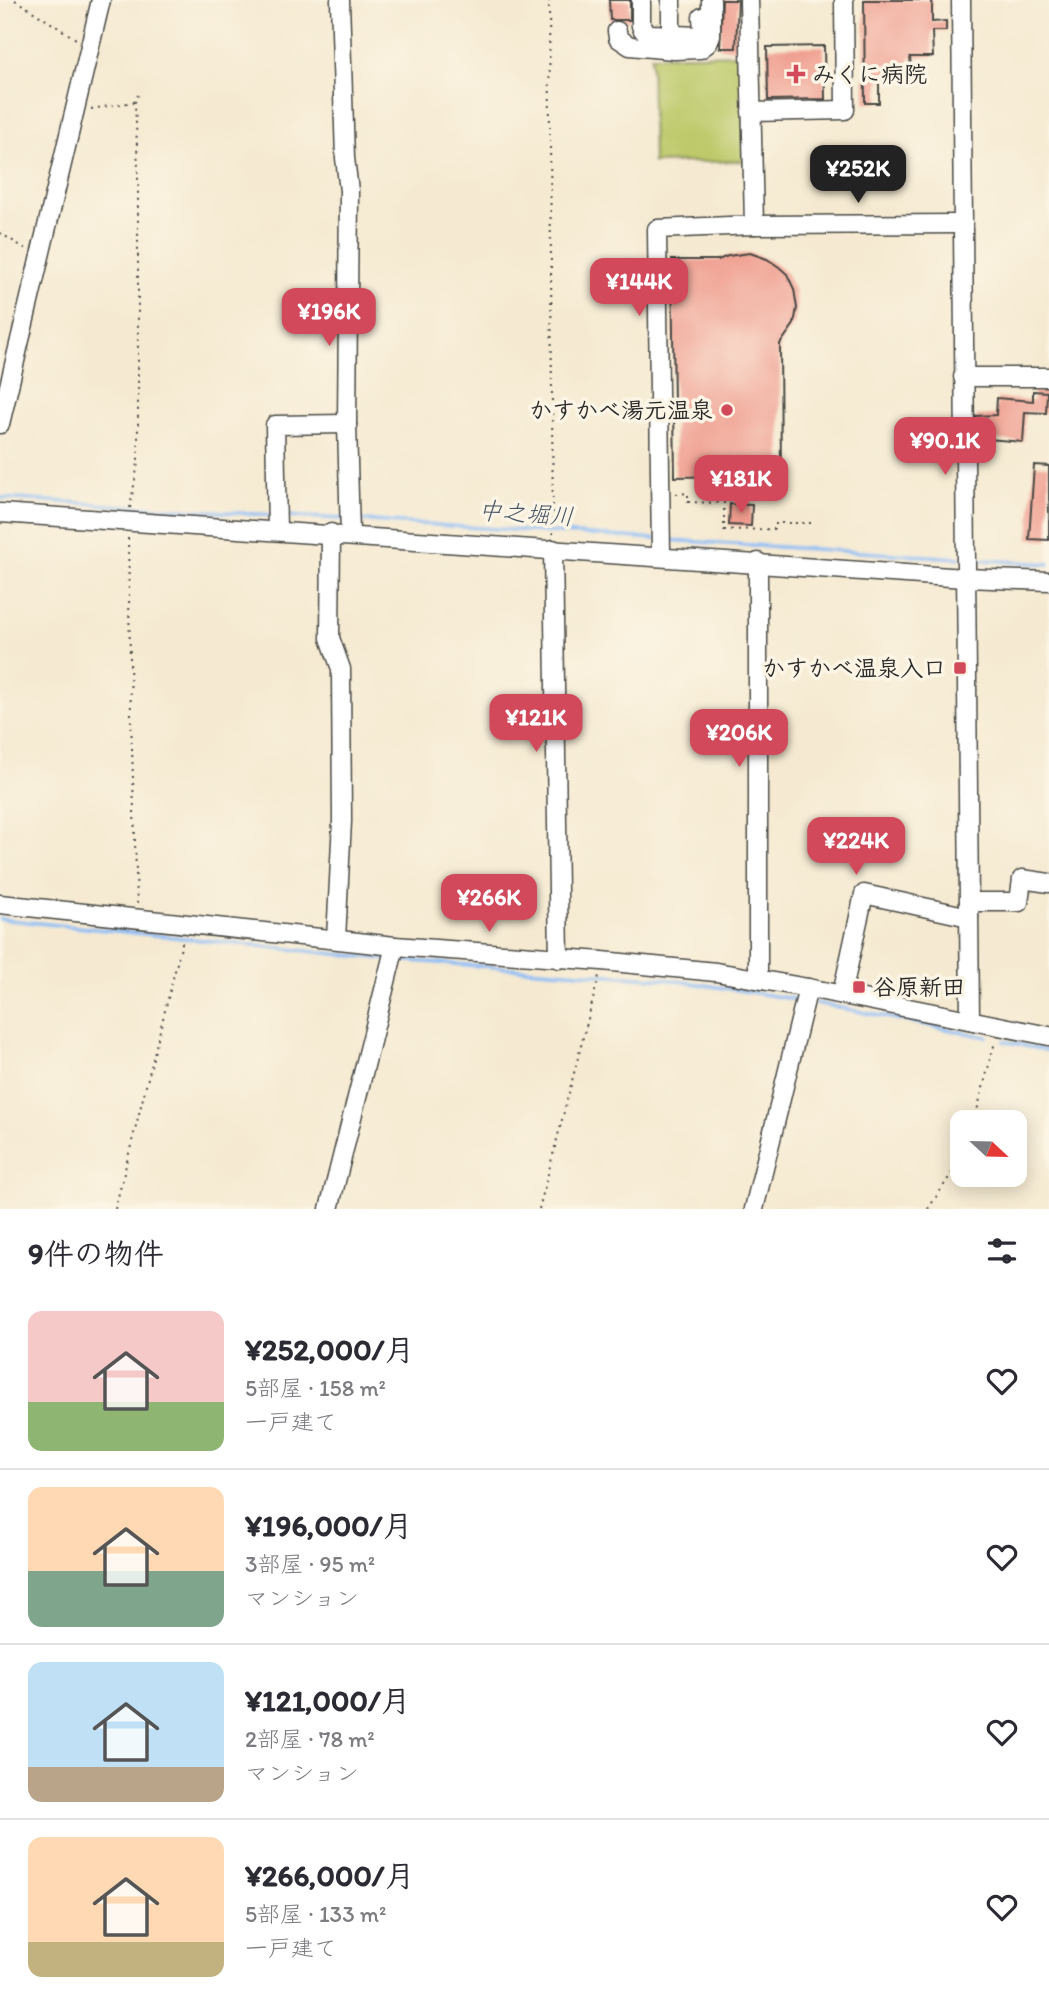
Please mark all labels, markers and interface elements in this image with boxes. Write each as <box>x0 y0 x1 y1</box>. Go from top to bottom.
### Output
place label: みくに病院 <box>812 60 927 88</box>
marker: みくに病院 <box>786 64 806 84</box>
pin: ¥252K <box>809 146 907 205</box>
text: ¥252K <box>826 154 890 182</box>
pin: ¥144K <box>590 258 688 318</box>
text: ¥144K <box>606 267 672 295</box>
pin: ¥196K <box>280 288 378 348</box>
text: ¥196K <box>298 297 360 325</box>
place label: かすかべ湯元温泉 <box>529 396 713 424</box>
marker: かすかべ湯元温泉 <box>719 402 735 418</box>
pin: ¥90.1K <box>888 418 1002 477</box>
text: ¥90.1K <box>910 426 980 454</box>
pin: ¥181K <box>692 456 790 515</box>
text: ¥181K <box>710 464 772 492</box>
water label: 中之堀川 <box>477 495 575 531</box>
place label: かすかべ温泉入口 <box>762 654 946 682</box>
marker: かすかべ温泉入口 <box>952 660 968 676</box>
pin: ¥121K <box>487 694 585 754</box>
text: ¥121K <box>505 703 567 731</box>
pin: ¥206K <box>690 710 788 769</box>
text: ¥206K <box>706 718 772 746</box>
pin: ¥224K <box>807 818 905 877</box>
text: ¥224K <box>823 826 889 854</box>
pin: ¥266K <box>440 874 538 934</box>
text: ¥266K <box>457 883 521 911</box>
place label: 谷原新田 <box>873 973 965 1001</box>
marker: 谷原新田 <box>851 979 867 995</box>
north arrow <box>950 1110 1027 1186</box>
map controls <box>950 1110 1027 1187</box>
icon: filters <box>983 1232 1021 1270</box>
text: 9件の物件 <box>28 1235 164 1272</box>
text: ¥252,000/月 <box>245 1331 414 1368</box>
icon: home <box>84 1339 168 1423</box>
icon: heart <box>983 1362 1021 1400</box>
text: 5部屋 · 158 m² <box>245 1374 386 1402</box>
text: 一戸建て <box>245 1408 337 1436</box>
text: ¥196,000/月 <box>245 1507 412 1544</box>
icon: home <box>84 1515 168 1599</box>
icon: heart <box>983 1538 1021 1576</box>
text: 3部屋 · 95 m² <box>245 1550 375 1578</box>
text: マンション <box>245 1584 359 1612</box>
text: ¥121,000/月 <box>245 1682 411 1719</box>
icon: home <box>84 1690 168 1774</box>
icon: heart <box>983 1713 1021 1751</box>
text: 2部屋 · 78 m² <box>245 1725 375 1753</box>
text: マンション <box>245 1759 359 1787</box>
text: ¥266,000/月 <box>245 1857 415 1894</box>
icon: home <box>84 1865 168 1949</box>
icon: heart <box>983 1888 1021 1926</box>
text: 5部屋 · 133 m² <box>245 1900 386 1928</box>
text: 一戸建て <box>245 1934 337 1962</box>

